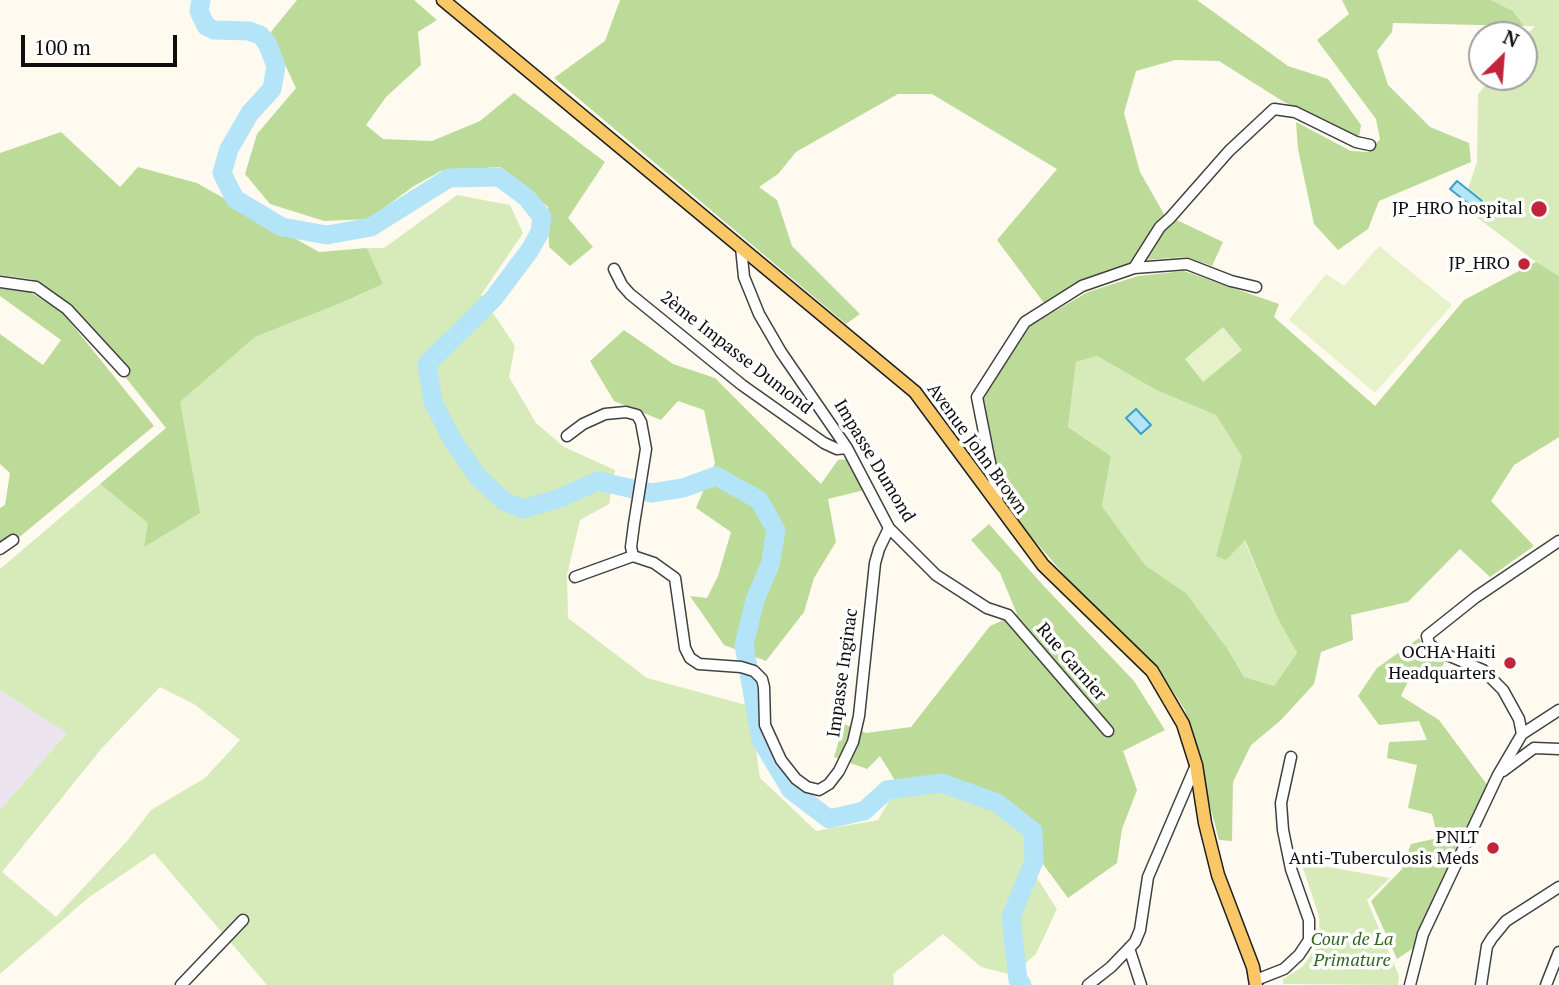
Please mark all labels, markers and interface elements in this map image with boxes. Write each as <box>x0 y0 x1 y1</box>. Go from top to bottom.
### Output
scale bar <box>24 21 180 65</box>
north arrow <box>1468 21 1538 91</box>
text: N <box>1499 24 1523 53</box>
text: 100 m <box>34 33 91 61</box>
place label: JP_HRO hospital <box>1392 198 1523 220</box>
marker: JP_HRO hospital <box>1529 199 1549 219</box>
place label: JP_HRO <box>1448 253 1510 275</box>
marker: JP_HRO <box>1516 256 1532 272</box>
street label: 2ème Impasse Dumond <box>656 287 816 419</box>
street label: Avenue John Brown <box>922 379 1032 519</box>
street label: Impasse Dumond <box>829 396 919 526</box>
street label: Impasse Inginac <box>823 607 863 739</box>
street label: Rue Garnier <box>1031 619 1111 705</box>
place label: OCHA Haiti Headquarters <box>1388 642 1496 684</box>
marker: OCHA Haiti Headquarters <box>1502 655 1518 671</box>
place label: PNLT Anti-Tuberculosis Meds <box>1289 827 1479 870</box>
marker: PNLT Anti-Tuberculosis Meds <box>1485 840 1501 856</box>
park label: Cour de La Primature <box>1311 929 1393 972</box>

